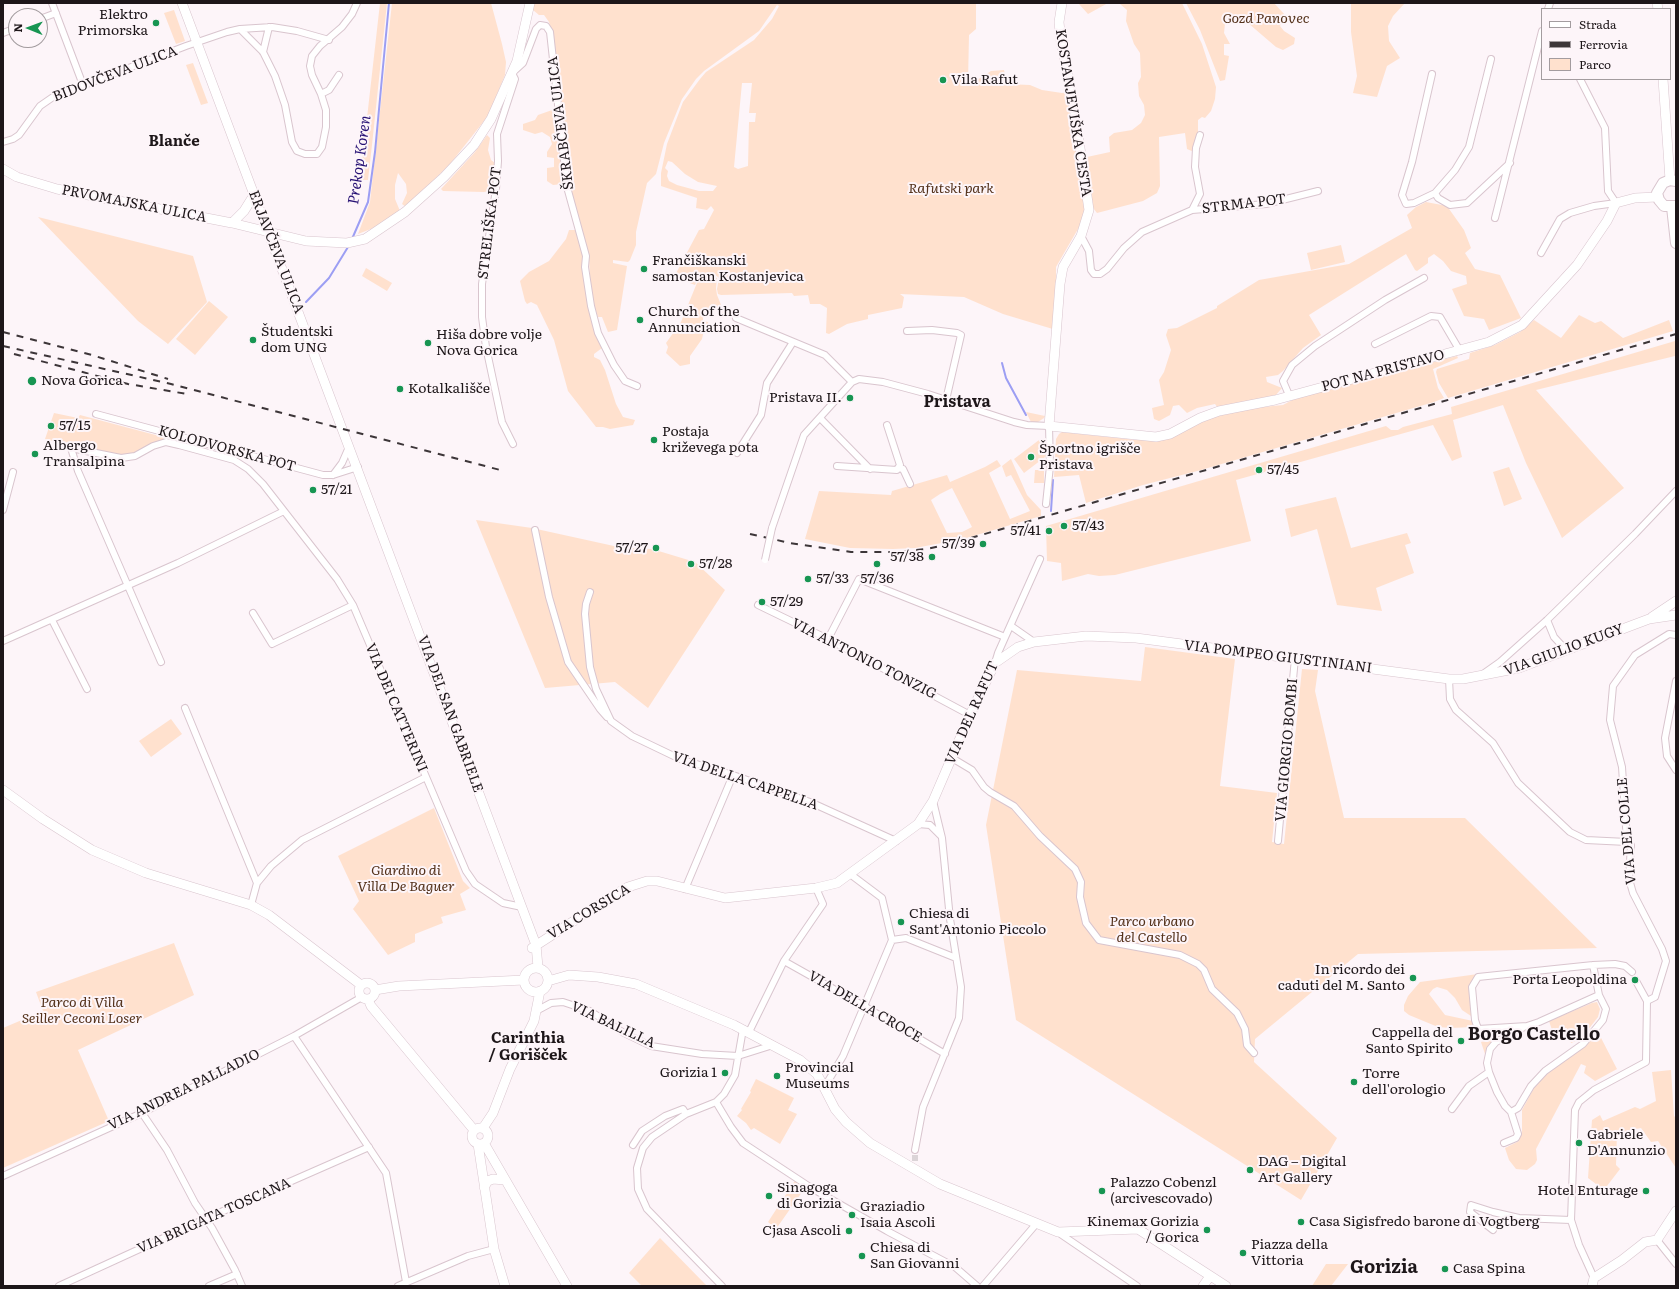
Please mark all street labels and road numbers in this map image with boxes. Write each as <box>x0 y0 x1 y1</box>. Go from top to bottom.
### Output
street label: KOSTANJEVIŠKA CESTA <box>1051 28 1095 198</box>
street label: BIDOVČEVA ULICA <box>50 43 180 105</box>
street label: ŠKRABČEVA ULICA <box>544 55 578 191</box>
street label: STRELIŠKA POT <box>475 166 505 280</box>
street label: PRVOMAJSKA ULICA <box>60 182 208 226</box>
street label: ERJAVČEVA ULICA <box>245 188 307 316</box>
street label: STRMA POT <box>1201 191 1287 217</box>
street label: POT NA PRISTAVO <box>1320 347 1446 395</box>
street label: KOLODVORSKA POT <box>156 423 298 475</box>
street label: VIA ANTONIO TONZIG <box>789 615 939 703</box>
street label: VIA GIULIO KUGY <box>1502 620 1626 680</box>
street label: VIA DEL SAN GABRIELE <box>414 633 486 795</box>
street label: VIA POMPEO GIUSTINIANI <box>1183 637 1373 677</box>
street label: VIA DEI CATTERINI <box>361 641 431 775</box>
street label: VIA DEL RAFUT <box>942 659 1002 767</box>
street label: VIA GIORGIO BOMBI <box>1272 678 1302 822</box>
street label: VIA DELLA CAPPELLA <box>670 748 820 814</box>
street label: VIA DEL COLLE <box>1614 777 1640 885</box>
street label: VIA CORSICA <box>545 881 633 943</box>
street label: VIA DELLA CROCE <box>805 968 925 1046</box>
street label: VIA BALILLA <box>568 998 658 1052</box>
street label: VIA ANDREA PALLADIO <box>105 1046 263 1134</box>
street label: VIA BRIGATA TOSCANA <box>135 1175 293 1257</box>

